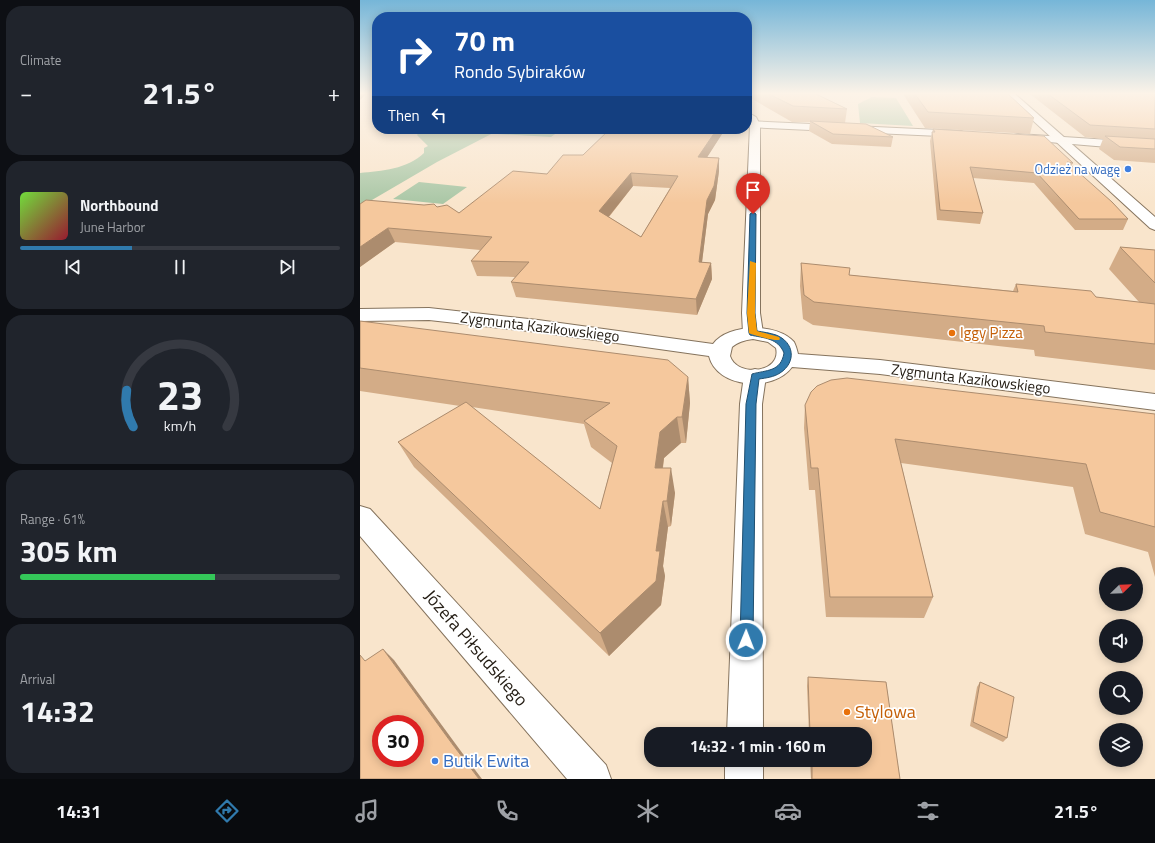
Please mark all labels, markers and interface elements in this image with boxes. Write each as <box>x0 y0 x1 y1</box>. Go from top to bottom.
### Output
text: 70 m <box>454 19 515 62</box>
icon: right <box>388 28 440 80</box>
text: Climate <box>20 50 61 70</box>
text: Rondo Sybiraków <box>454 58 586 85</box>
text: 21.5° <box>143 70 217 116</box>
text: − <box>20 76 32 110</box>
text: + <box>328 76 340 110</box>
text: Then <box>388 104 420 127</box>
icon: left <box>428 104 450 126</box>
place label: Odzież na wagę <box>1034 159 1120 179</box>
marker: Odzież na wagę <box>1123 164 1133 174</box>
pin <box>736 173 770 214</box>
icon: arrive <box>742 179 764 201</box>
text: Northbound <box>80 194 159 217</box>
text: June Harbor <box>80 217 145 237</box>
icon: previous <box>62 256 84 278</box>
icon: pause <box>169 256 191 278</box>
icon: next <box>276 256 298 278</box>
street label: Zygmunta Kazikowskiego <box>459 305 621 348</box>
place label: Iggy Pizza <box>960 321 1023 344</box>
marker: Iggy Pizza <box>947 328 957 338</box>
street label: Zygmunta Kazikowskiego <box>890 357 1052 400</box>
text: 23 <box>157 363 203 426</box>
text: km/h <box>164 415 196 437</box>
text: Range · 61% <box>20 509 85 529</box>
text: 305 km <box>20 528 118 574</box>
north arrow <box>1099 567 1143 611</box>
map controls <box>1099 567 1143 767</box>
street label: Józefa Piłsudskiego <box>418 583 535 712</box>
position arrow <box>725 619 767 661</box>
button: sound <box>1099 619 1143 663</box>
text: Arrival <box>20 669 55 689</box>
button: search <box>1099 671 1143 715</box>
text: 14:32 <box>20 688 95 734</box>
place label: Stylowa <box>855 698 916 725</box>
marker: Stylowa <box>842 707 852 717</box>
speed limit sign: 30 <box>372 715 424 767</box>
button: layers <box>1099 723 1143 767</box>
text: 14:32 · 1 min · 160 m <box>690 735 826 758</box>
place label: Butik Ewita <box>443 747 529 774</box>
marker: Butik Ewita <box>430 756 440 766</box>
icon: directions <box>213 797 241 825</box>
icon: music <box>353 797 381 825</box>
icon: phone <box>493 797 521 825</box>
icon: climate <box>634 797 662 825</box>
icon: car <box>774 797 802 825</box>
icon: filters <box>914 797 942 825</box>
text: 14:31 <box>56 798 101 825</box>
text: 21.5° <box>1054 798 1099 825</box>

